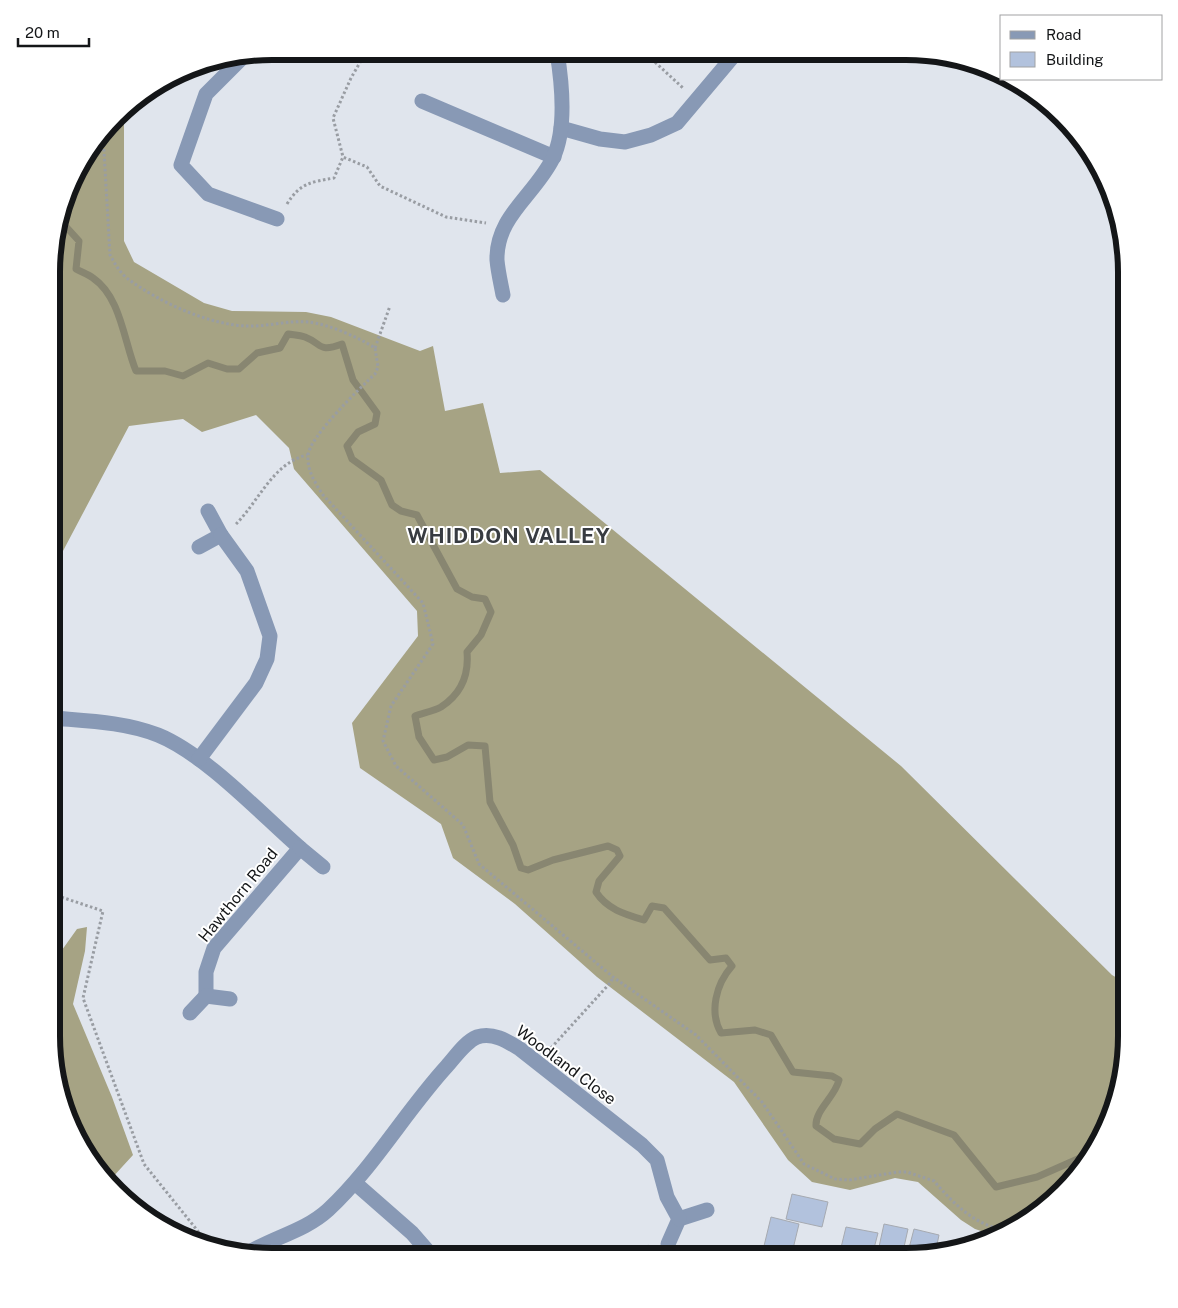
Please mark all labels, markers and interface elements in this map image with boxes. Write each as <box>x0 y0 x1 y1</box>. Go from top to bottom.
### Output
scale bar <box>18 15 89 47</box>
legend <box>1000 15 1163 80</box>
text: 20 m <box>25 24 60 41</box>
text: Road <box>1046 26 1082 43</box>
text: Building <box>1046 51 1104 68</box>
district label: WHIDDON VALLEY <box>407 523 611 548</box>
street label: Hawthorn Road <box>194 844 282 946</box>
street label: Woodland Close <box>512 1021 620 1109</box>

